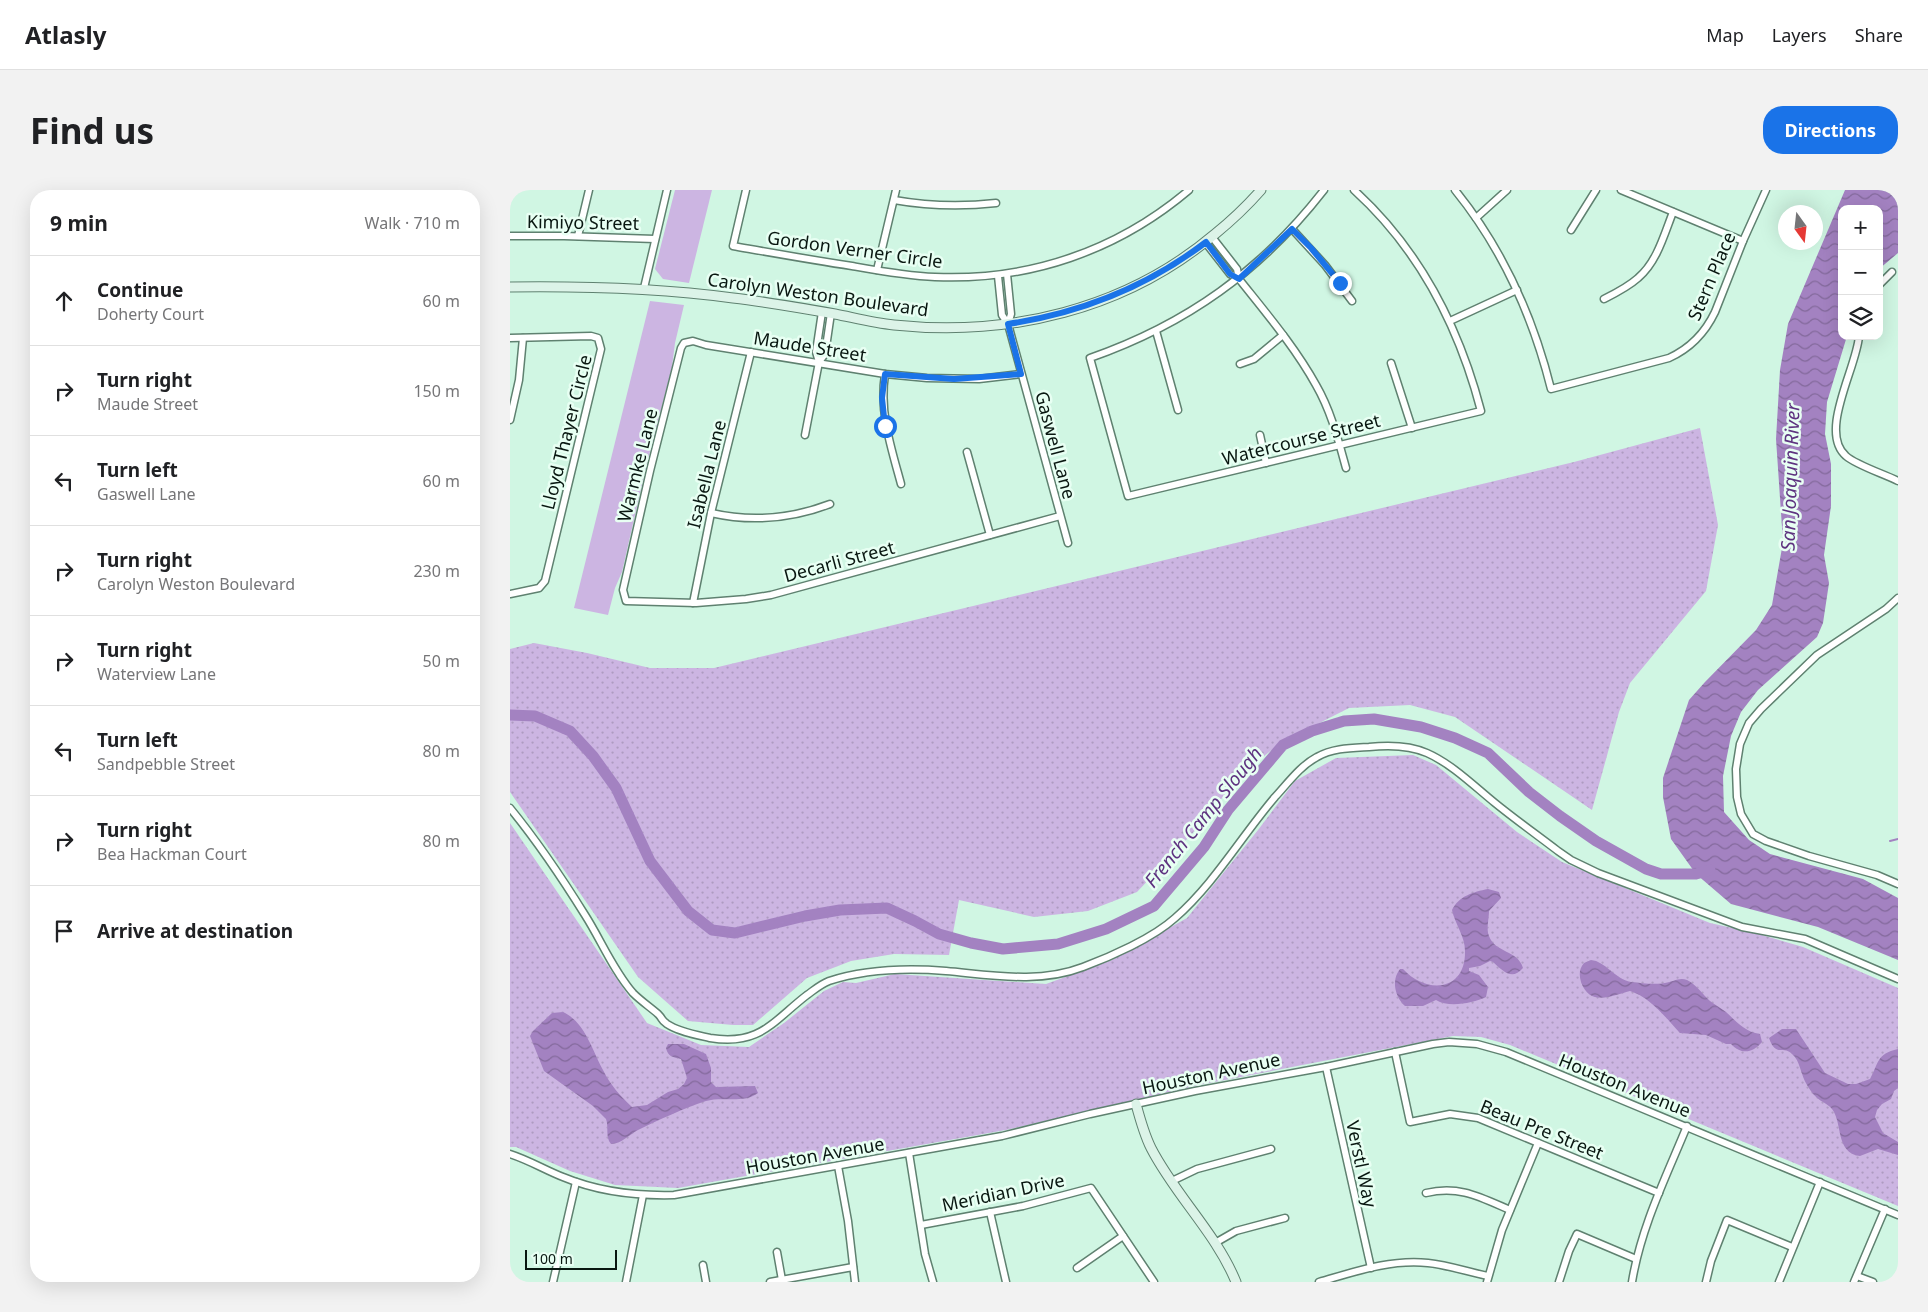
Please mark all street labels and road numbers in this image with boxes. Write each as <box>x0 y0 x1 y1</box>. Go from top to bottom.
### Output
street label: Kimiyo Street <box>527 209 640 235</box>
street label: Gordon Verner Circle <box>766 225 944 273</box>
street label: Stern Place <box>1682 228 1740 324</box>
street label: Carolyn Weston Boulevard <box>706 267 930 321</box>
street label: Maude Street <box>752 325 869 367</box>
street label: Lloyd Thayer Circle <box>535 352 597 512</box>
street label: Gaswell Lane <box>1030 388 1082 502</box>
street label: Warmke Lane <box>611 406 663 524</box>
street label: Watercourse Street <box>1220 408 1383 470</box>
street label: Isabella Lane <box>681 417 731 531</box>
street label: Decarli Street <box>781 535 897 587</box>
street label: Houston Avenue <box>1140 1047 1282 1099</box>
street label: Houston Avenue <box>1555 1048 1695 1122</box>
street label: Beau Pre Street <box>1477 1093 1608 1165</box>
street label: Verstl Way <box>1341 1118 1383 1210</box>
street label: Houston Avenue <box>744 1131 886 1179</box>
street label: Meridian Drive <box>940 1167 1066 1217</box>

